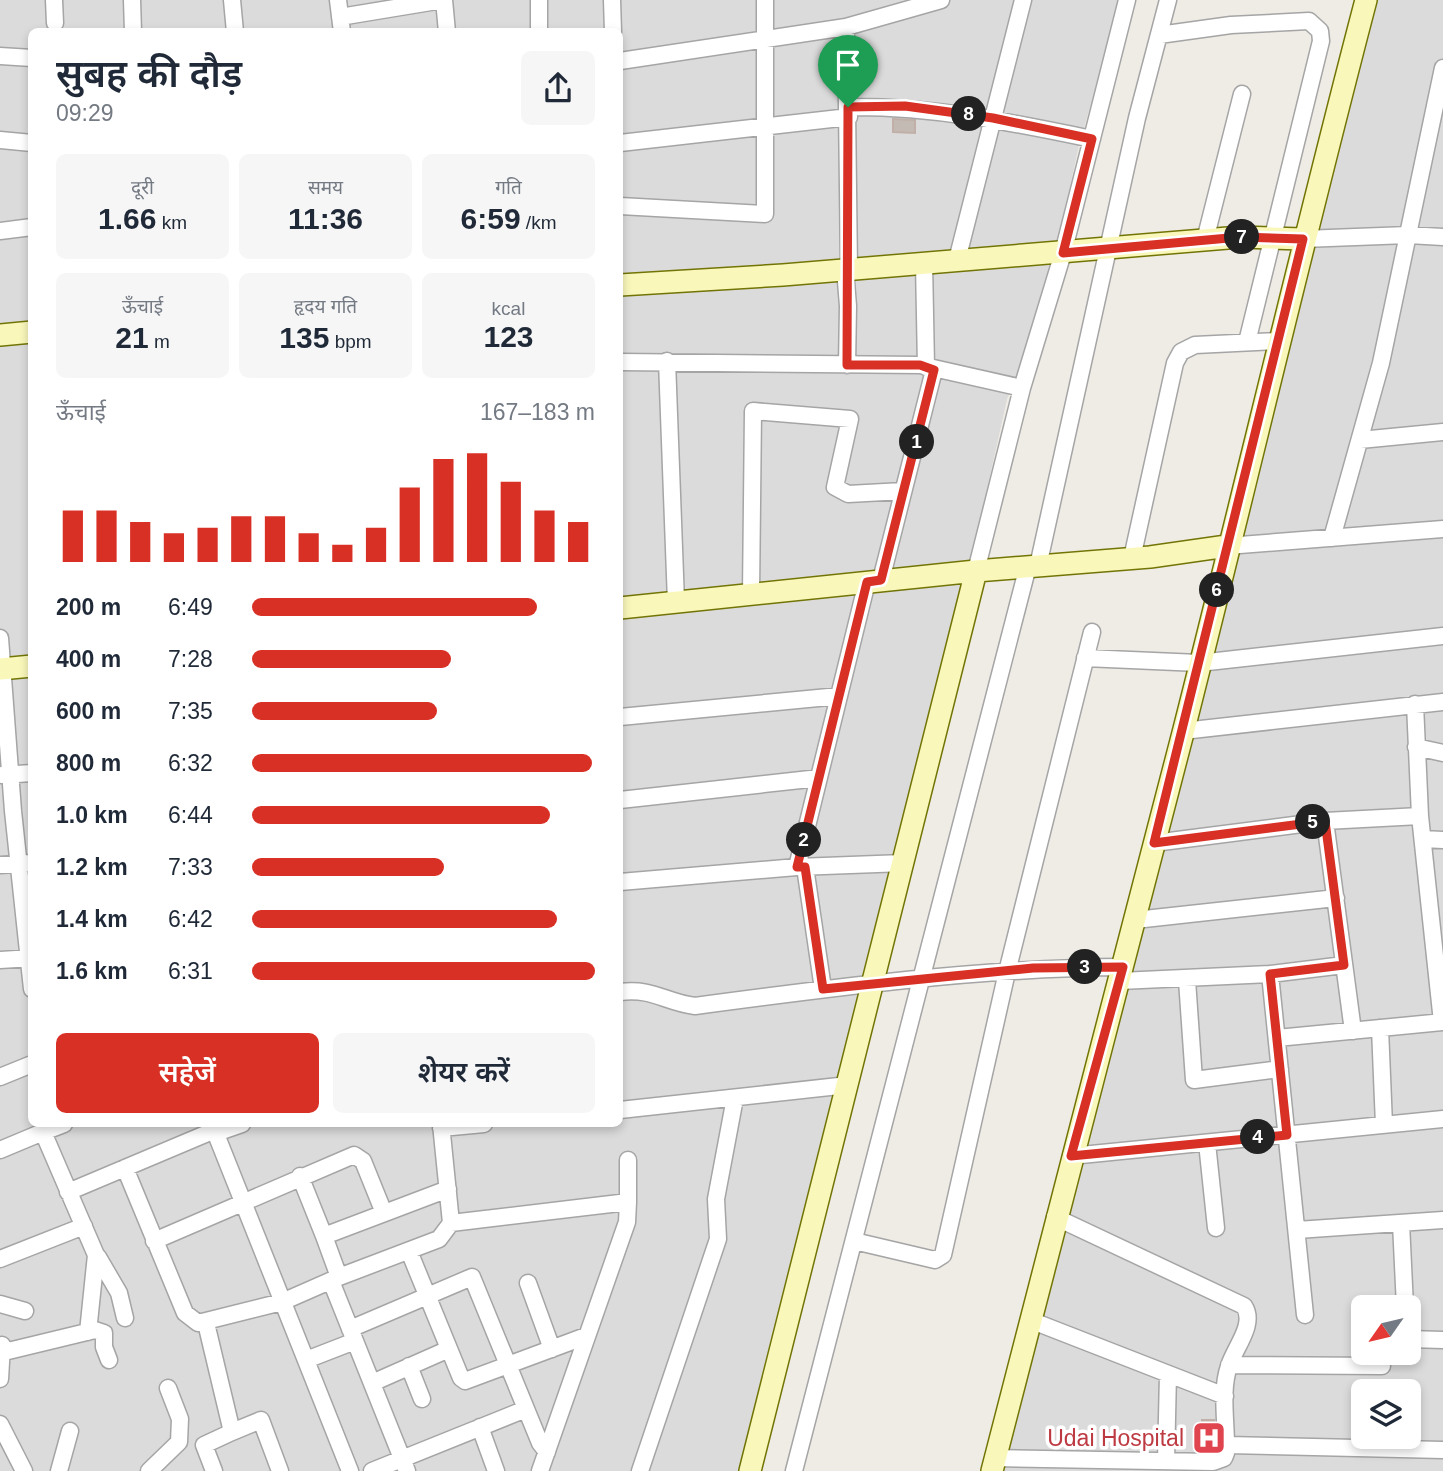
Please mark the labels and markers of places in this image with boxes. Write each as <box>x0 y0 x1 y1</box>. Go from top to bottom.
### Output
pin <box>818 35 878 107</box>
pin: 8 <box>951 96 986 132</box>
pin: 7 <box>1224 219 1260 254</box>
pin: 1 <box>900 424 934 460</box>
pin: 6 <box>1200 572 1234 608</box>
pin: 5 <box>1296 804 1330 840</box>
pin: 2 <box>786 822 822 858</box>
pin: 3 <box>1068 950 1102 984</box>
pin: 4 <box>1240 1120 1276 1154</box>
hospital icon: Udai Hospital <box>1190 1419 1228 1457</box>
place label: Udai Hospital <box>1047 1425 1184 1451</box>

